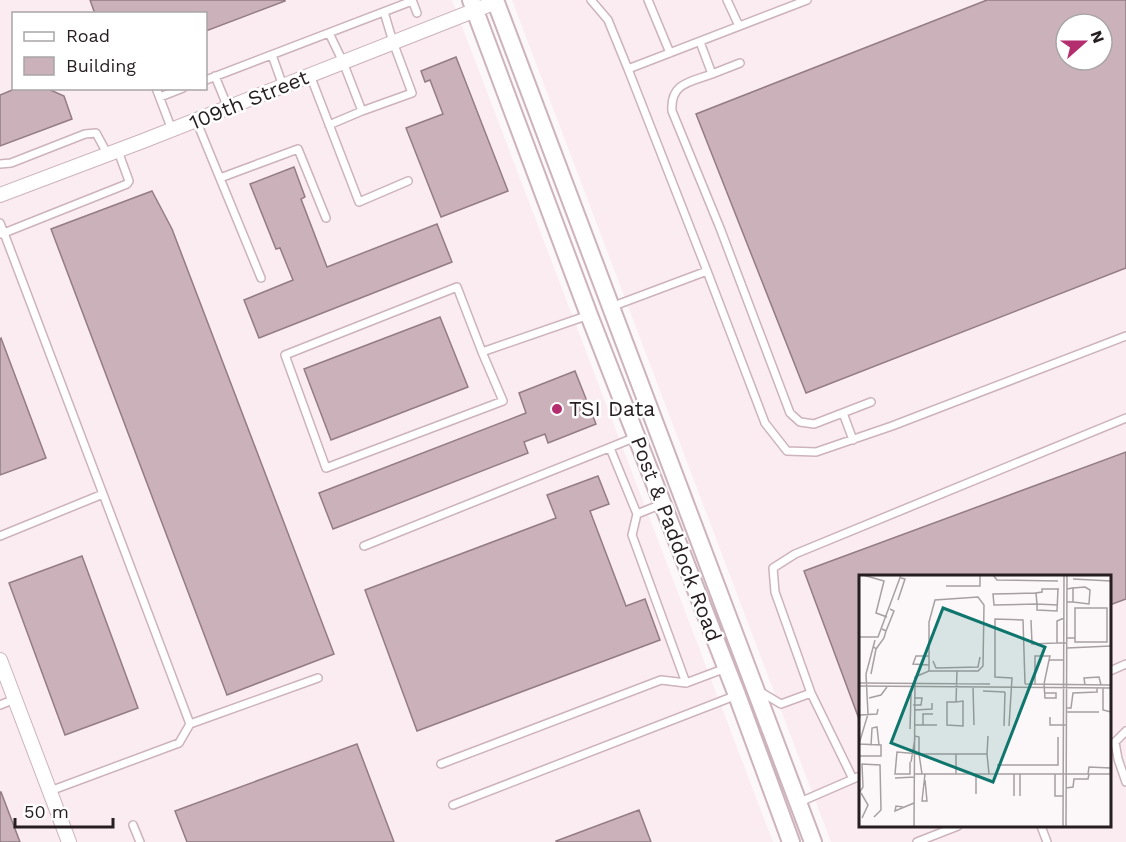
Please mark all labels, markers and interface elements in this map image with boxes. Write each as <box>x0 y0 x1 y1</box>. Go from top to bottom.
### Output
legend <box>12 12 207 90</box>
north arrow <box>1054 12 1114 72</box>
text: Road <box>66 25 110 46</box>
text: N <box>1087 28 1109 46</box>
text: Building <box>66 55 136 76</box>
street label: 109th Street <box>186 64 312 135</box>
place label: TSI Data <box>569 396 655 421</box>
marker: TSI Data <box>550 402 564 416</box>
street label: Post & Paddock Road <box>626 433 727 645</box>
inset map <box>859 575 1111 827</box>
scale bar <box>15 791 112 829</box>
text: 50 m <box>24 801 69 822</box>

